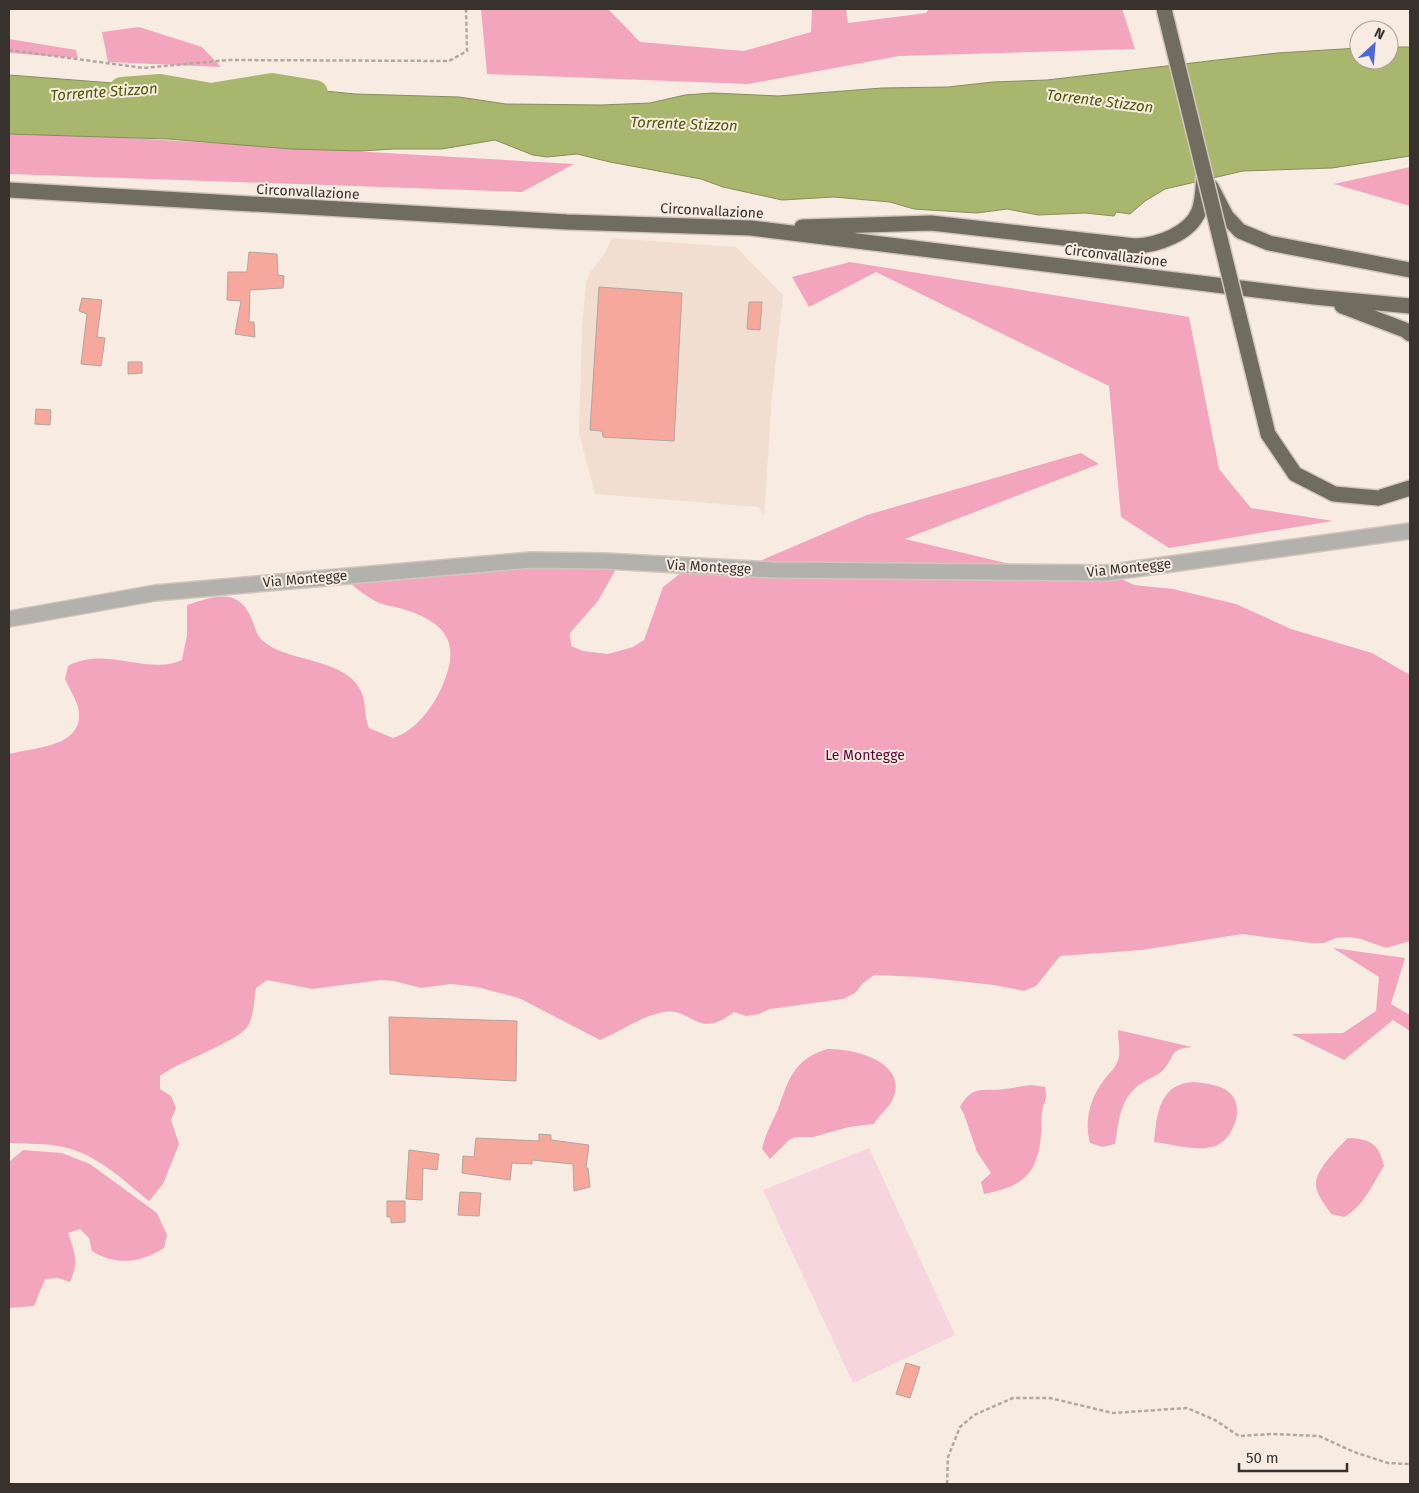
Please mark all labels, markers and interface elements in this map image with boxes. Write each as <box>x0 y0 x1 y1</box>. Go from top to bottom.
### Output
north arrow <box>1349 20 1399 70</box>
text: N <box>1372 24 1387 43</box>
water label: Torrente Stizzon <box>50 79 158 105</box>
water label: Torrente Stizzon <box>1046 86 1154 116</box>
water label: Torrente Stizzon <box>630 113 738 135</box>
street label: Circonvallazione <box>256 181 360 203</box>
street label: Circonvallazione <box>660 200 764 222</box>
street label: Circonvallazione <box>1064 241 1168 271</box>
street label: Via Montegge <box>1086 555 1172 581</box>
street label: Via Montegge <box>666 556 752 578</box>
street label: Via Montegge <box>262 567 348 591</box>
park label: Le Montegge <box>825 747 905 764</box>
scale bar <box>1239 1440 1346 1472</box>
text: 50 m <box>1246 1449 1279 1467</box>

